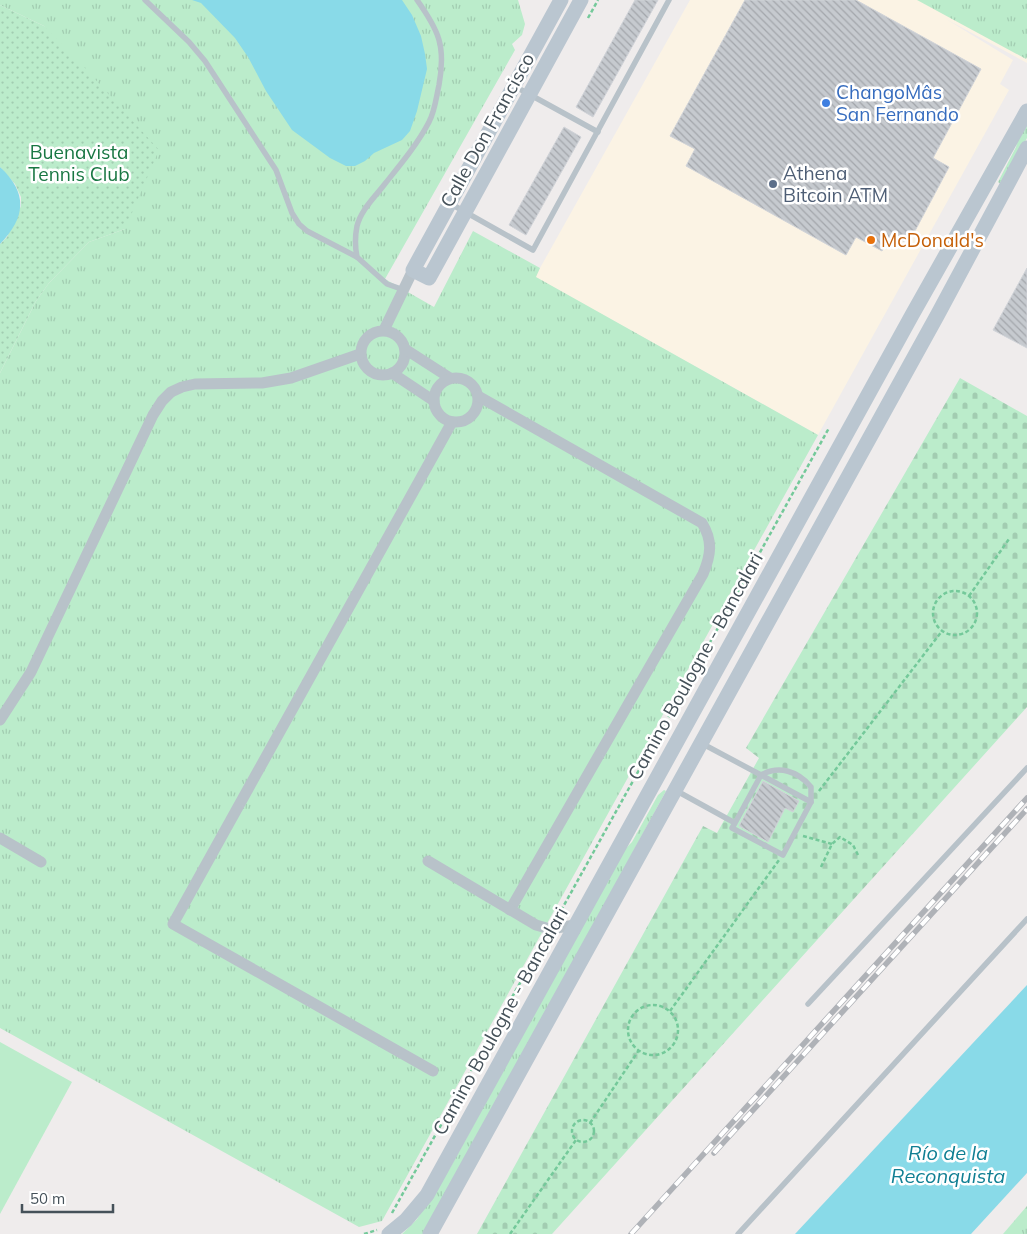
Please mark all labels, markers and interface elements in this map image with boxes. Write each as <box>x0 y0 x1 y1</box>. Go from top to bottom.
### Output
street label: Calle Don Francisco <box>435 49 539 211</box>
place label: ChangoMâs San Fernando <box>836 80 959 126</box>
marker: ChangoMâs San Fernando <box>820 97 832 109</box>
park label: Buenavista Tennis Club <box>28 140 130 186</box>
place label: Athena Bitcoin ATM <box>783 161 888 207</box>
marker: Athena Bitcoin ATM <box>767 178 779 190</box>
place label: McDonald's <box>881 228 984 252</box>
marker: McDonald's <box>865 234 877 246</box>
street label: Camino Boulogne - Bancalari <box>622 548 768 784</box>
street label: Camino Boulogne - Bancalari <box>427 903 573 1139</box>
water label: Río de la Reconquista <box>891 1140 1005 1188</box>
scale bar <box>22 1182 114 1214</box>
text: 50 m <box>30 1189 65 1208</box>

